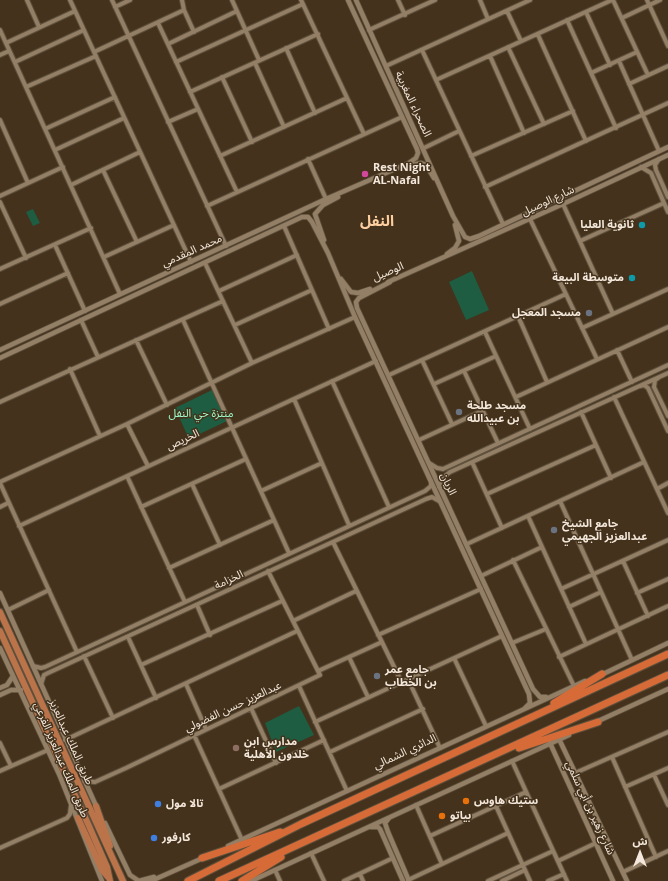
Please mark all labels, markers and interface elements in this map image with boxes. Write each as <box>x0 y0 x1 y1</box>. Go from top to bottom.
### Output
street label: الصحراء المغربية <box>392 69 434 139</box>
place label: Rest Night AL-Nafal <box>373 161 430 187</box>
marker: Rest Night AL-Nafal <box>360 169 370 179</box>
street label: شارع الوصيل <box>519 183 577 219</box>
district label: النفل <box>360 213 394 231</box>
place label: ثانوية العليا <box>580 218 634 232</box>
marker: ثانوية العليا <box>637 220 647 230</box>
street label: محمد المقدمي <box>160 232 224 270</box>
street label: الوصيل <box>370 260 406 284</box>
place label: متوسطة البيعة <box>552 271 624 285</box>
marker: متوسطة البيعة <box>627 273 637 283</box>
place label: مسجد المعجل <box>512 306 581 320</box>
marker: مسجد المعجل <box>584 308 594 318</box>
place label: مسجد طلحة بن عبيدالله <box>467 399 526 425</box>
park label: منتزة حي النفل <box>168 407 234 421</box>
marker: مسجد طلحة بن عبيدالله <box>454 407 464 417</box>
street label: الخريص <box>164 427 202 453</box>
street label: الريان <box>437 471 459 497</box>
place label: جامع الشيخ عبدالعزيز الجهيمي <box>562 517 647 543</box>
marker: جامع الشيخ عبدالعزيز الجهيمي <box>549 525 559 535</box>
street label: الخزامة <box>212 568 246 592</box>
place label: جامع عمر بن الخطاب <box>385 663 437 689</box>
marker: جامع عمر بن الخطاب <box>372 671 382 681</box>
street label: عبدالعزيز حسن الفضولي <box>183 679 283 735</box>
street label: طريق الملك عبدالعزيز <box>46 697 96 787</box>
street label: طريق الملك عبدالعزيز الفرعي <box>31 700 91 820</box>
street label: الدائري الشمالي <box>371 732 439 772</box>
place label: مدارس ابن خلدون الأهلية <box>244 735 309 761</box>
marker: مدارس ابن خلدون الأهلية <box>231 743 241 753</box>
street label: شارع زهير بن أبي سلمي <box>562 759 618 857</box>
place label: ستيك هاوس <box>474 794 538 808</box>
marker: ستيك هاوس <box>461 796 471 806</box>
place label: تالا مول <box>166 797 204 811</box>
marker: تالا مول <box>153 799 163 809</box>
place label: بياتو <box>450 809 471 823</box>
marker: بياتو <box>437 811 447 821</box>
place label: كارفور <box>162 831 190 845</box>
marker: كارفور <box>149 833 159 843</box>
north arrow <box>620 833 660 873</box>
text: ش <box>632 833 648 848</box>

